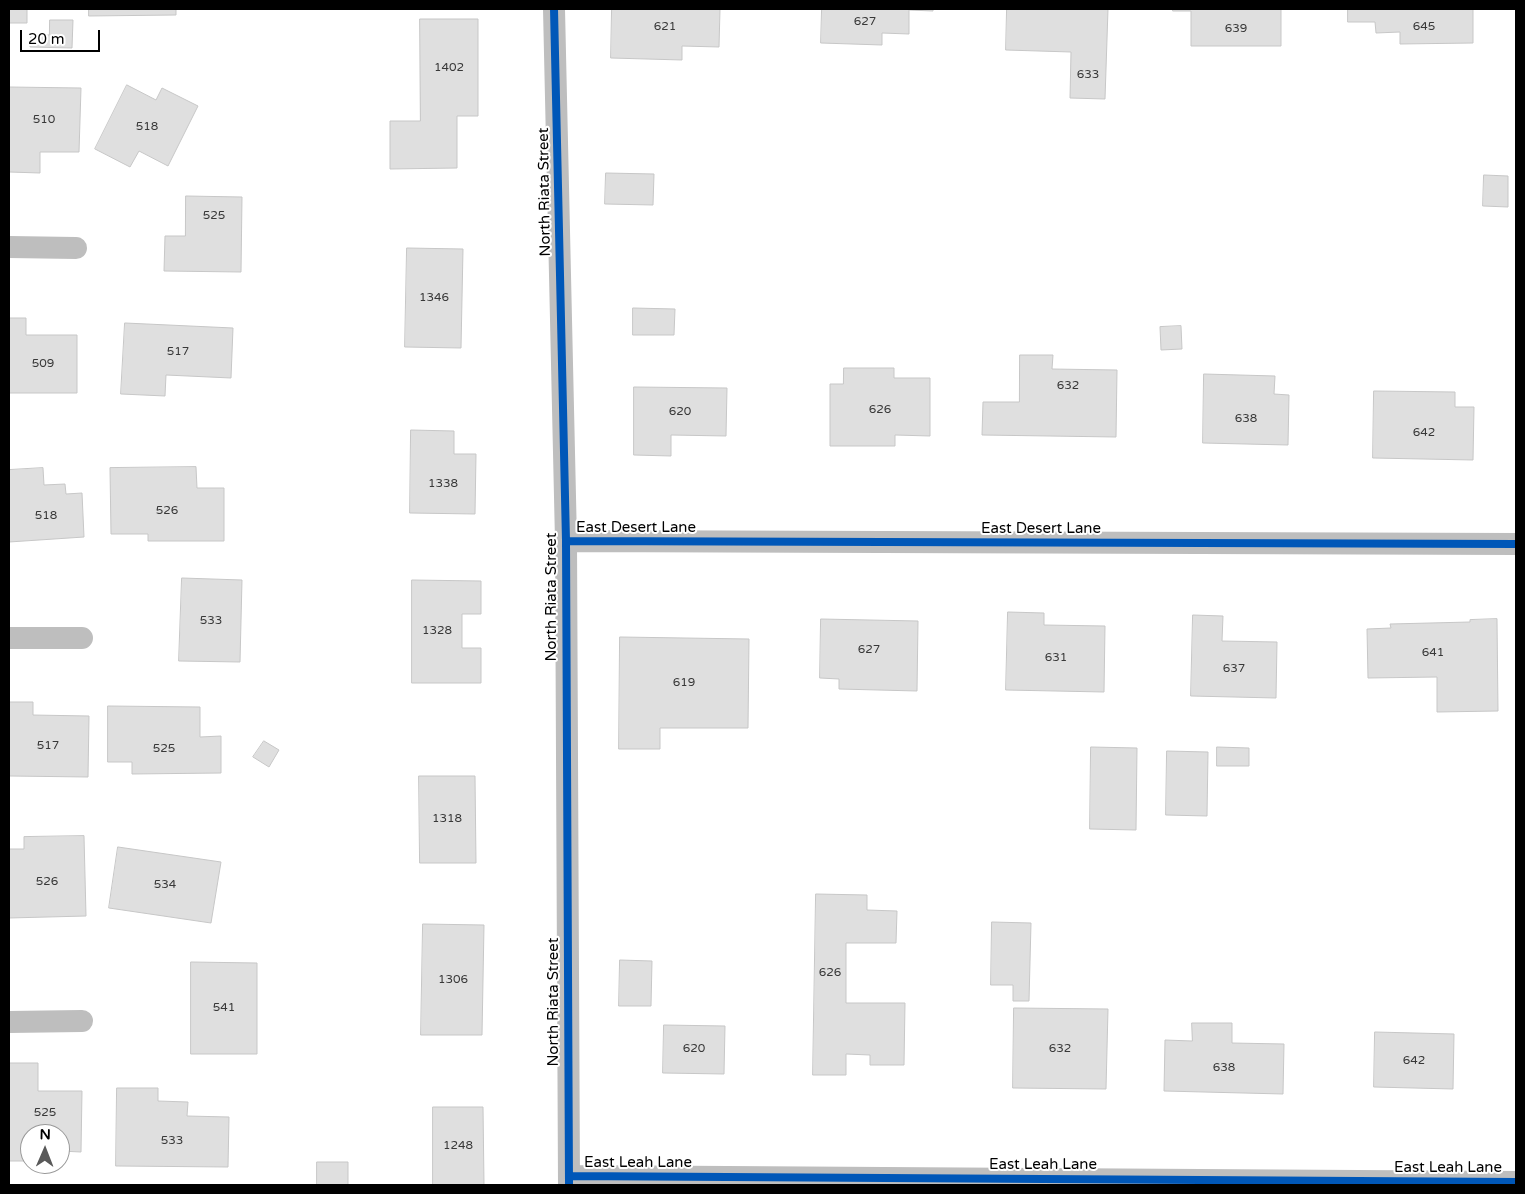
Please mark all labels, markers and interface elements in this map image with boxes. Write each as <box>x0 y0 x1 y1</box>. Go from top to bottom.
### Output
house number: 627 <box>854 15 876 29</box>
scale bar <box>22 20 102 52</box>
house number: 621 <box>654 20 676 34</box>
house number: 645 <box>1413 20 1435 34</box>
house number: 639 <box>1225 22 1247 36</box>
text: 20 m <box>28 30 65 48</box>
house number: 1402 <box>434 61 464 75</box>
house number: 633 <box>1077 68 1099 82</box>
house number: 510 <box>33 113 55 127</box>
house number: 518 <box>136 120 158 134</box>
street label: North Riata Street <box>535 127 555 257</box>
house number: 525 <box>203 209 225 223</box>
house number: 1346 <box>419 291 449 305</box>
house number: 517 <box>167 345 189 359</box>
house number: 509 <box>32 357 54 371</box>
house number: 632 <box>1057 379 1079 393</box>
house number: 626 <box>869 403 891 417</box>
house number: 620 <box>669 405 691 419</box>
house number: 638 <box>1235 412 1257 426</box>
house number: 642 <box>1413 426 1435 440</box>
house number: 1338 <box>428 477 458 491</box>
house number: 526 <box>156 504 178 518</box>
house number: 518 <box>35 509 57 523</box>
street label: East Desert Lane <box>576 519 696 537</box>
street label: East Desert Lane <box>981 520 1101 538</box>
street label: North Riata Street <box>543 532 561 662</box>
house number: 533 <box>200 614 222 628</box>
house number: 1328 <box>422 624 452 638</box>
house number: 627 <box>858 643 880 657</box>
house number: 641 <box>1422 646 1444 660</box>
house number: 631 <box>1045 651 1067 665</box>
house number: 637 <box>1223 662 1245 676</box>
house number: 619 <box>673 676 695 690</box>
house number: 517 <box>37 739 59 753</box>
house number: 525 <box>153 742 175 756</box>
house number: 1318 <box>432 812 462 826</box>
house number: 526 <box>36 875 58 889</box>
house number: 534 <box>154 878 176 892</box>
street label: North Riata Street <box>545 937 563 1067</box>
house number: 626 <box>819 966 841 980</box>
house number: 1306 <box>438 973 468 987</box>
house number: 541 <box>213 1001 235 1015</box>
house number: 620 <box>683 1042 705 1056</box>
house number: 632 <box>1049 1042 1071 1056</box>
house number: 642 <box>1403 1054 1425 1068</box>
house number: 638 <box>1213 1061 1235 1075</box>
house number: 525 <box>34 1106 56 1120</box>
north arrow <box>20 1124 70 1174</box>
text: N <box>39 1126 51 1143</box>
house number: 533 <box>161 1134 183 1148</box>
house number: 1248 <box>443 1139 473 1153</box>
street label: East Leah Lane <box>584 1154 692 1172</box>
street label: East Leah Lane <box>989 1156 1097 1174</box>
street label: East Leah Lane <box>1394 1159 1502 1177</box>

